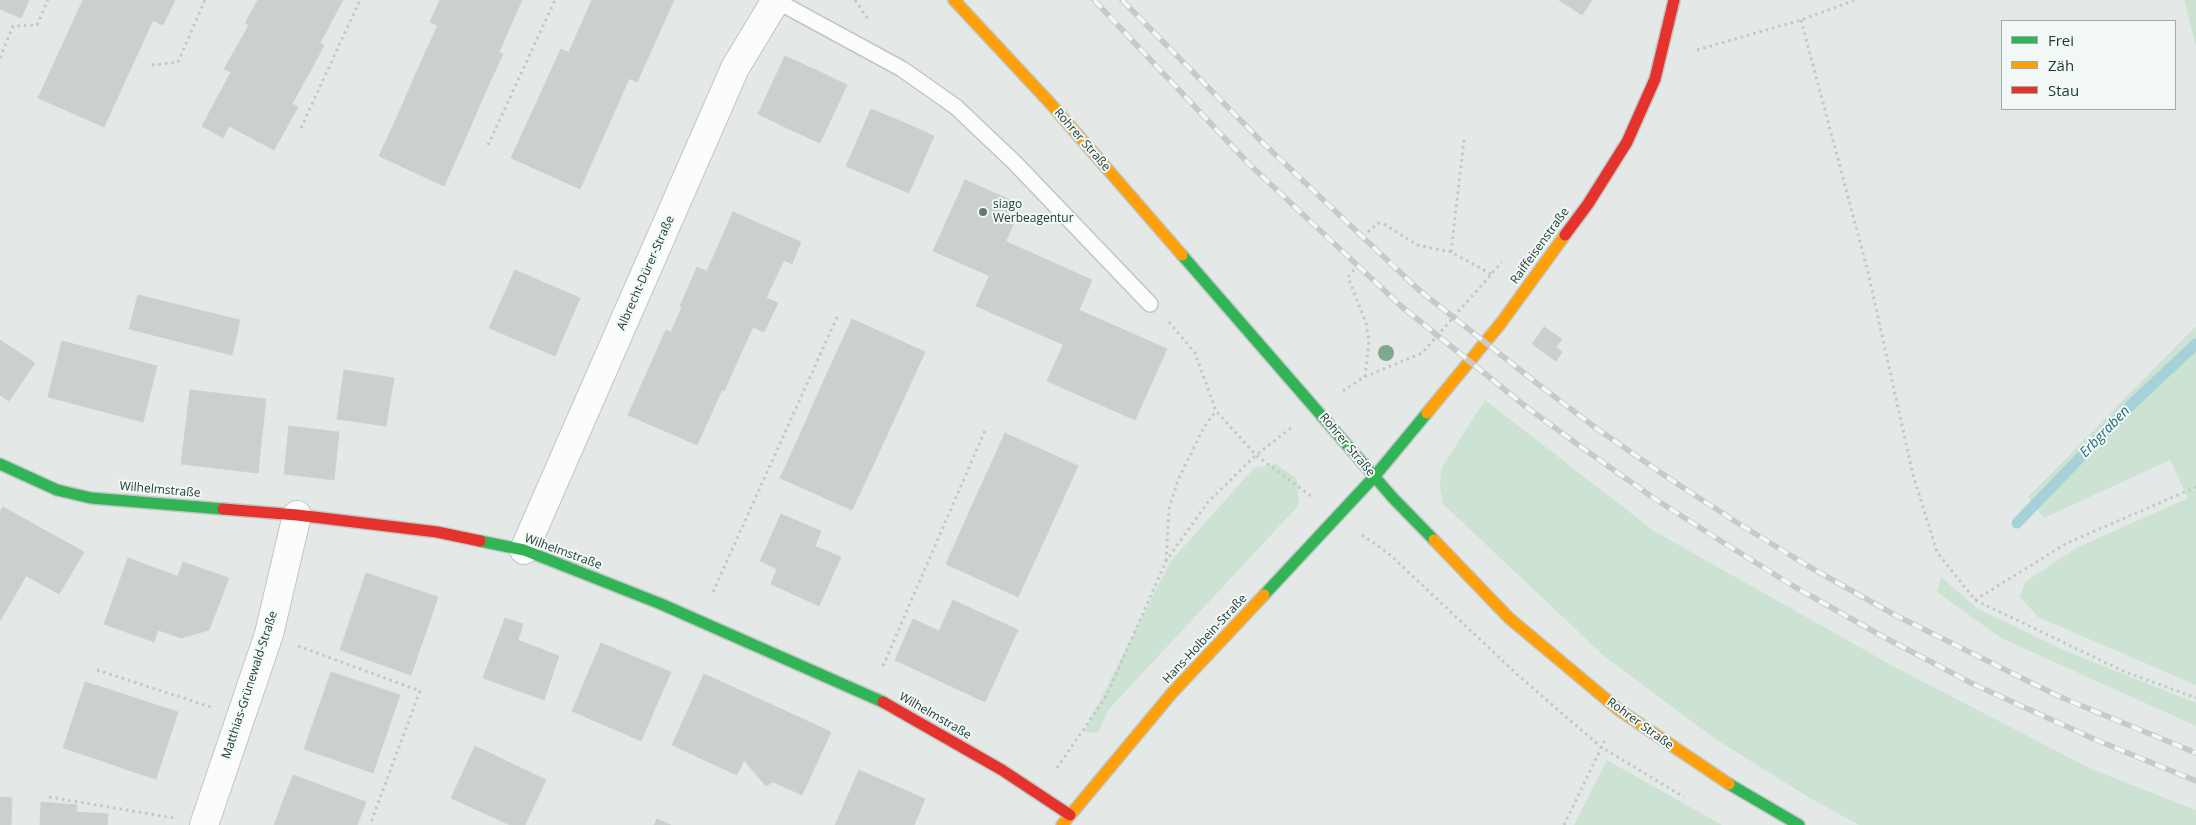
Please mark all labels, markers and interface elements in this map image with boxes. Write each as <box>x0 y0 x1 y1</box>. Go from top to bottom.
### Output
legend <box>2001 20 2176 110</box>
text: Frei <box>2048 30 2074 50</box>
text: Zäh <box>2048 55 2074 75</box>
text: Stau <box>2048 80 2079 100</box>
street label: Rohrer Straße <box>1051 106 1113 174</box>
place label: siago Werbeagentur <box>993 198 1074 226</box>
street label: Raiffeisenstraße <box>1508 205 1572 287</box>
marker: siago Werbeagentur <box>977 206 989 218</box>
street label: Albrecht-Dürer-Straße <box>614 213 678 333</box>
water label: Erbgraben <box>2076 403 2134 461</box>
street label: Rohrer Straße <box>1316 410 1378 480</box>
street label: Wilhelmstraße <box>119 479 201 501</box>
street label: Wilhelmstraße <box>522 531 604 573</box>
street label: Hans-Holbein-Straße <box>1160 591 1250 687</box>
street label: Matthias-Grünewald-Straße <box>219 609 281 761</box>
street label: Wilhelmstraße <box>896 689 974 743</box>
street label: Rohrer Straße <box>1604 695 1676 753</box>

